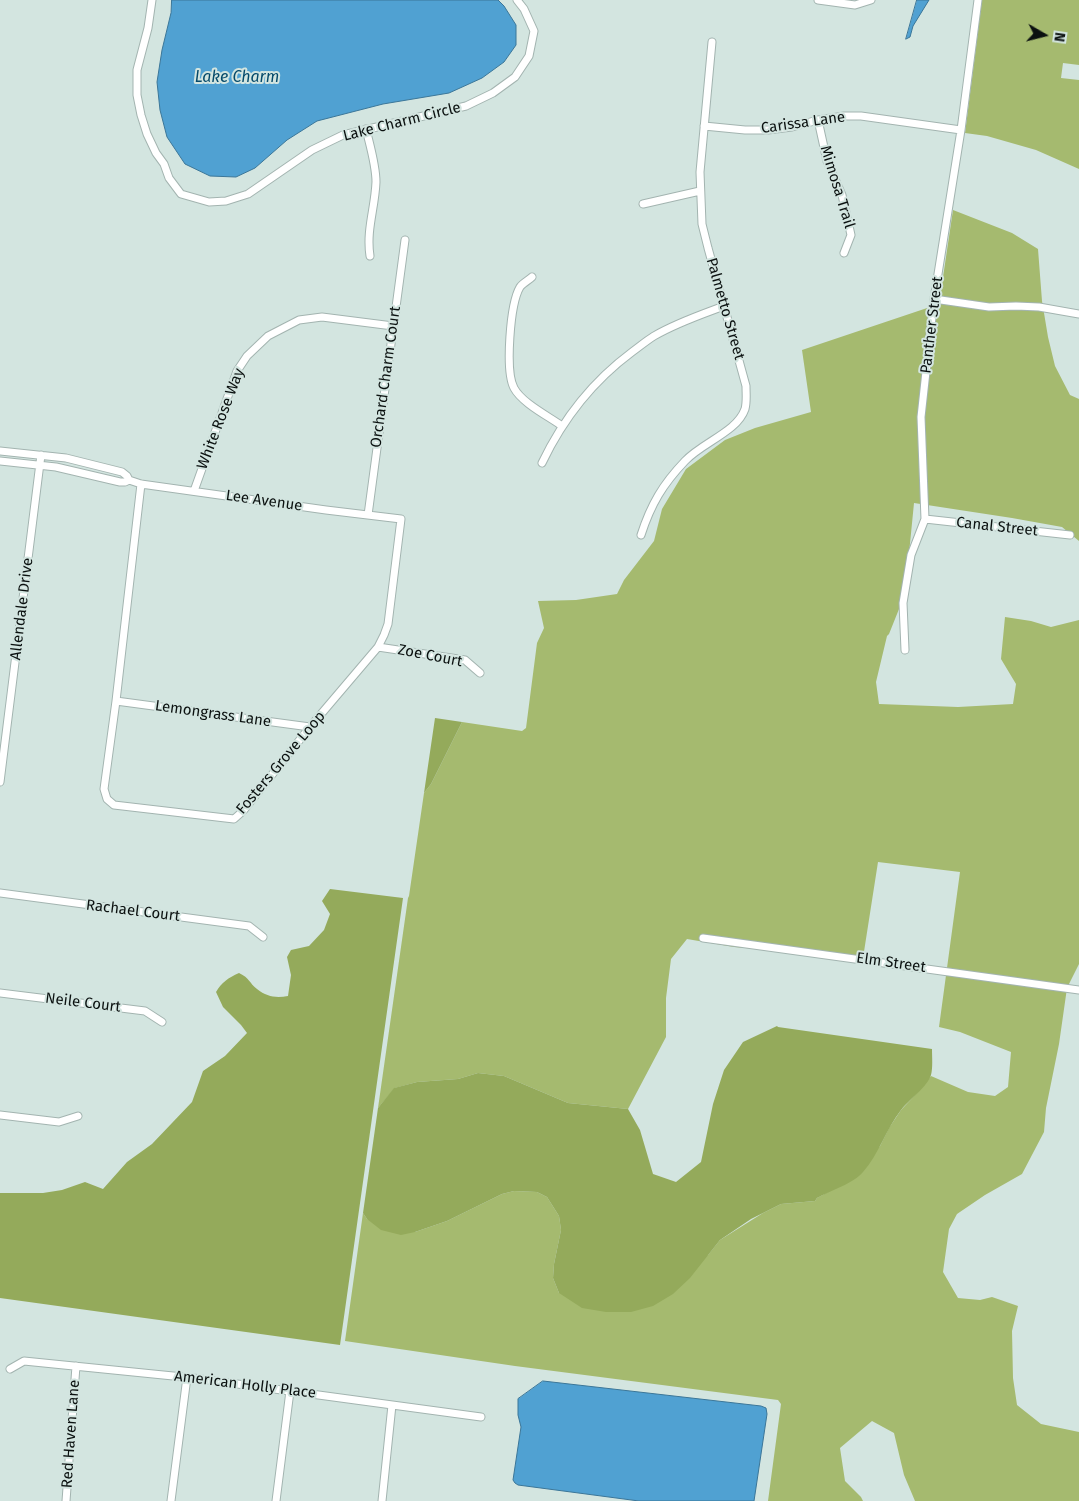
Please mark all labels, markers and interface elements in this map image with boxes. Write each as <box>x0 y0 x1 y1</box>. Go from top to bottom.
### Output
north arrow <box>1019 10 1069 60</box>
text: N <box>1050 31 1068 43</box>
water label: Lake Charm <box>195 68 279 88</box>
street label: Lake Charm Circle <box>341 99 463 145</box>
street label: Carissa Lane <box>760 108 846 138</box>
street label: Mimosa Trail <box>816 143 858 231</box>
street label: Palmetto Street <box>702 256 748 362</box>
street label: Panther Street <box>917 275 947 375</box>
street label: Orchard Charm Court <box>367 305 405 449</box>
street label: White Rose Way <box>193 366 249 472</box>
street label: Lee Avenue <box>225 487 303 515</box>
street label: Canal Street <box>955 514 1039 540</box>
street label: Allendale Drive <box>7 557 37 661</box>
street label: Zoe Court <box>396 641 464 671</box>
street label: Lemongrass Lane <box>154 697 272 731</box>
street label: Fosters Grove Loop <box>233 708 329 818</box>
street label: Rachael Court <box>85 896 181 926</box>
street label: Elm Street <box>855 949 927 977</box>
street label: Neile Court <box>44 989 122 1017</box>
street label: American Holly Place <box>173 1367 317 1403</box>
street label: Red Haven Lane <box>58 1379 84 1489</box>

